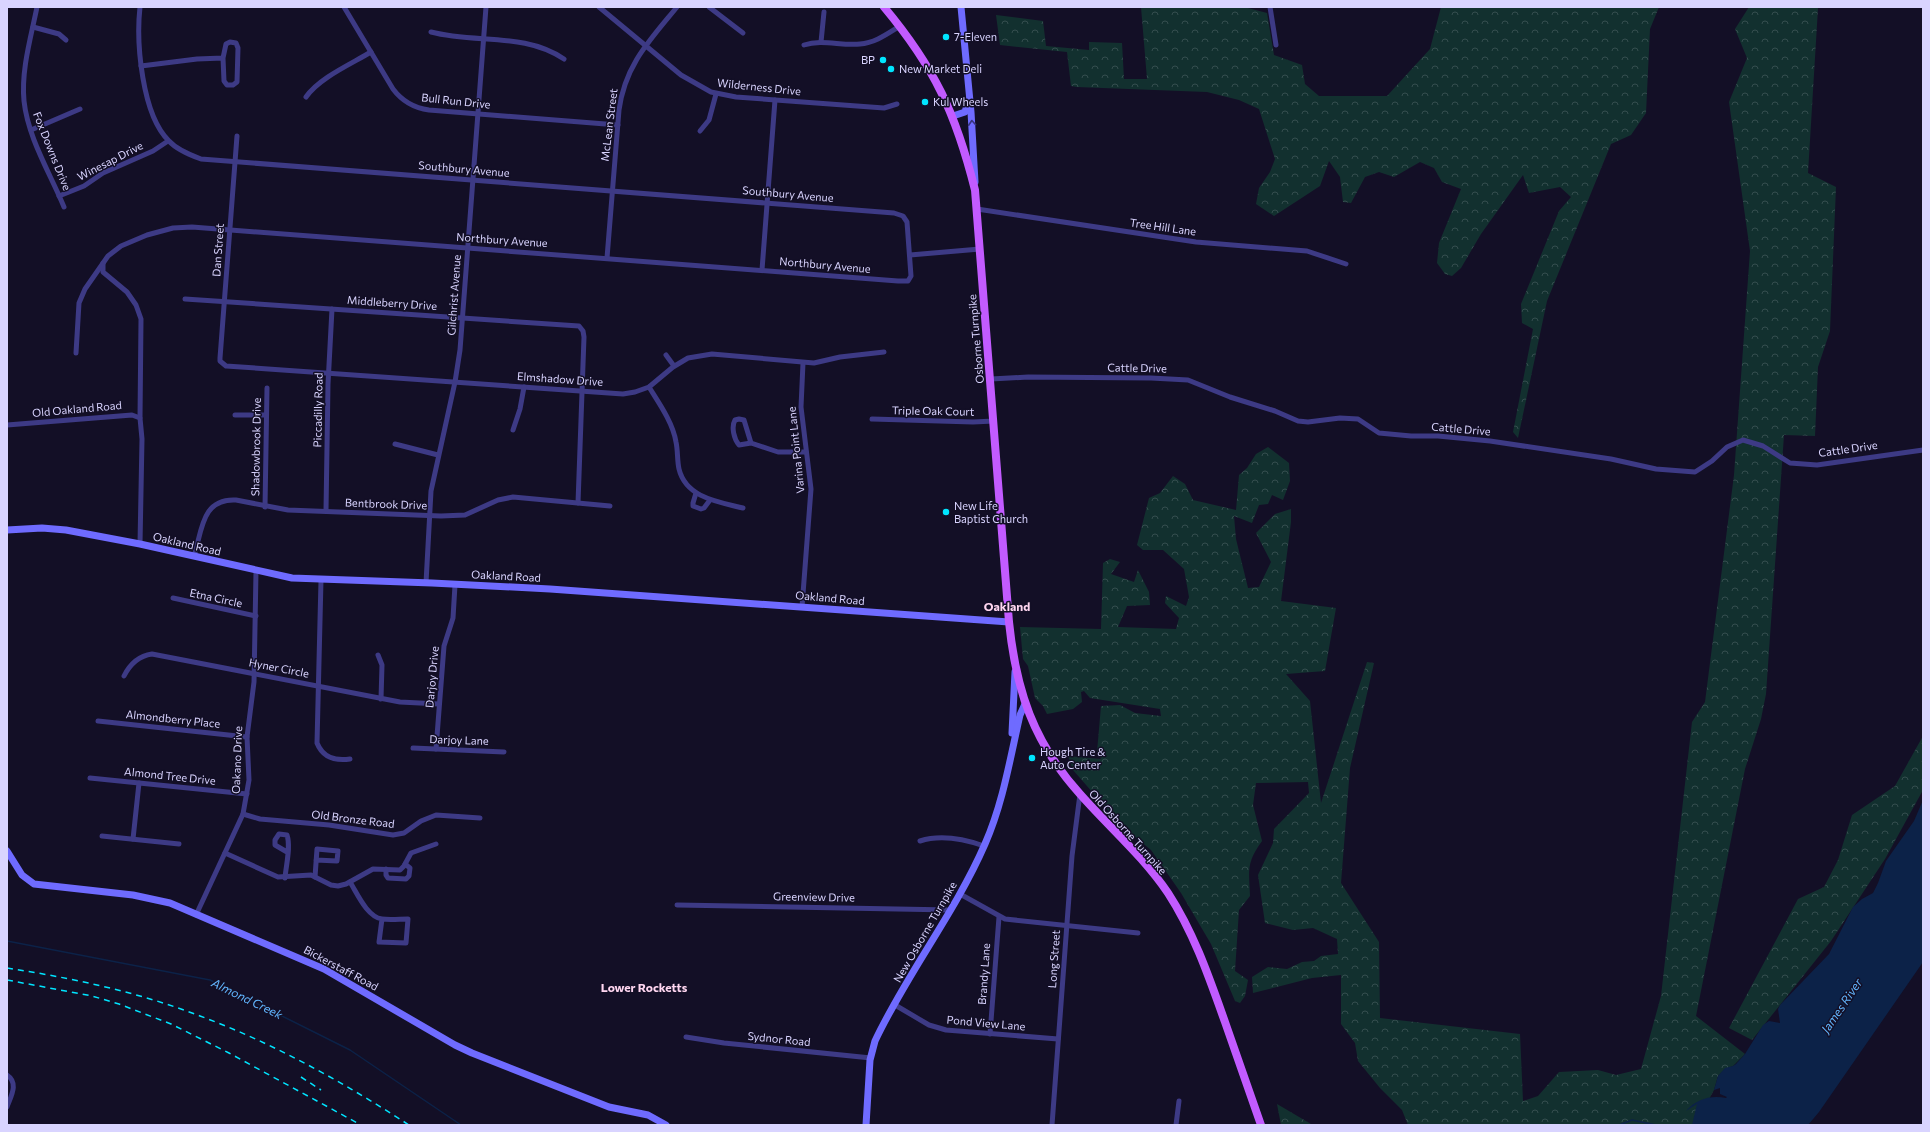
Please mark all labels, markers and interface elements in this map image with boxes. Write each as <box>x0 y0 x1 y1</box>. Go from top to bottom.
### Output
place label: 7-Eleven <box>954 30 997 43</box>
marker: 7-Eleven <box>941 32 951 42</box>
place label: BP <box>861 53 875 66</box>
marker: BP <box>878 55 888 65</box>
place label: New Market Deli <box>899 62 982 75</box>
marker: New Market Deli <box>886 64 896 74</box>
street label: Wilderness Drive <box>717 76 802 97</box>
street label: McLean Street <box>598 87 619 162</box>
street label: Bull Run Drive <box>421 90 491 111</box>
place label: Kul Wheels <box>933 95 988 108</box>
marker: Kul Wheels <box>920 97 930 107</box>
street label: Fox Downs Drive <box>31 110 74 192</box>
one-way arrow <box>968 120 977 126</box>
street label: Winesap Drive <box>75 138 145 183</box>
street label: Southbury Avenue <box>418 158 510 179</box>
street label: Southbury Avenue <box>742 183 834 204</box>
street label: Tree Hill Lane <box>1129 215 1197 238</box>
street label: Dan Street <box>209 222 226 277</box>
street label: Northbury Avenue <box>456 230 548 249</box>
street label: Gilchrist Avenue <box>444 254 463 336</box>
street label: Northbury Avenue <box>779 254 871 275</box>
street label: Middleberry Drive <box>347 293 438 312</box>
street label: Osborne Turnpike <box>965 294 986 384</box>
street label: Cattle Drive <box>1107 360 1167 375</box>
street label: Elmshadow Drive <box>517 369 604 388</box>
street label: Piccadilly Road <box>310 373 325 447</box>
street label: Shadowbrook Drive <box>248 397 263 496</box>
street label: Old Oakland Road <box>32 398 122 419</box>
street label: Triple Oak Court <box>892 403 975 418</box>
street label: Varina Point Lane <box>784 406 807 494</box>
street label: Cattle Drive <box>1431 419 1491 438</box>
street label: Cattle Drive <box>1818 438 1879 459</box>
street label: Bentbrook Drive <box>345 496 428 511</box>
place label: New Life Baptist Church <box>954 499 1028 525</box>
marker: New Life Baptist Church <box>941 507 951 517</box>
street label: Oakland Road <box>152 529 223 558</box>
street label: Oakland Road <box>471 567 541 584</box>
street label: Etna Circle <box>188 586 244 609</box>
street label: Oakland Road <box>795 588 865 607</box>
district label: Oakland <box>984 599 1030 613</box>
street label: Darjoy Drive <box>422 645 441 708</box>
street label: Hyner Circle <box>248 655 311 680</box>
street label: Almondberry Place <box>125 707 221 730</box>
street label: Oakano Drive <box>229 726 244 794</box>
street label: Darjoy Lane <box>429 732 489 747</box>
place label: Hough Tire & Auto Center <box>1040 745 1105 771</box>
marker: Hough Tire & Auto Center <box>1027 753 1037 763</box>
street label: Almond Tree Drive <box>124 764 217 787</box>
street label: Old Osborne Turnpike <box>1087 787 1170 877</box>
street label: Old Bronze Road <box>311 807 395 830</box>
street label: New Osborne Turnpike <box>890 879 959 985</box>
street label: Greenview Drive <box>773 889 855 904</box>
street label: Long Street <box>1045 929 1062 989</box>
street label: Bickerstaff Road <box>302 942 381 993</box>
street label: Brandy Lane <box>975 943 992 1005</box>
water label: Almond Creek <box>209 974 286 1022</box>
water label: James River <box>1817 975 1866 1037</box>
district label: Lower Rocketts <box>601 980 688 994</box>
street label: Pond View Lane <box>946 1013 1026 1032</box>
street label: Sydnor Road <box>747 1029 811 1048</box>

